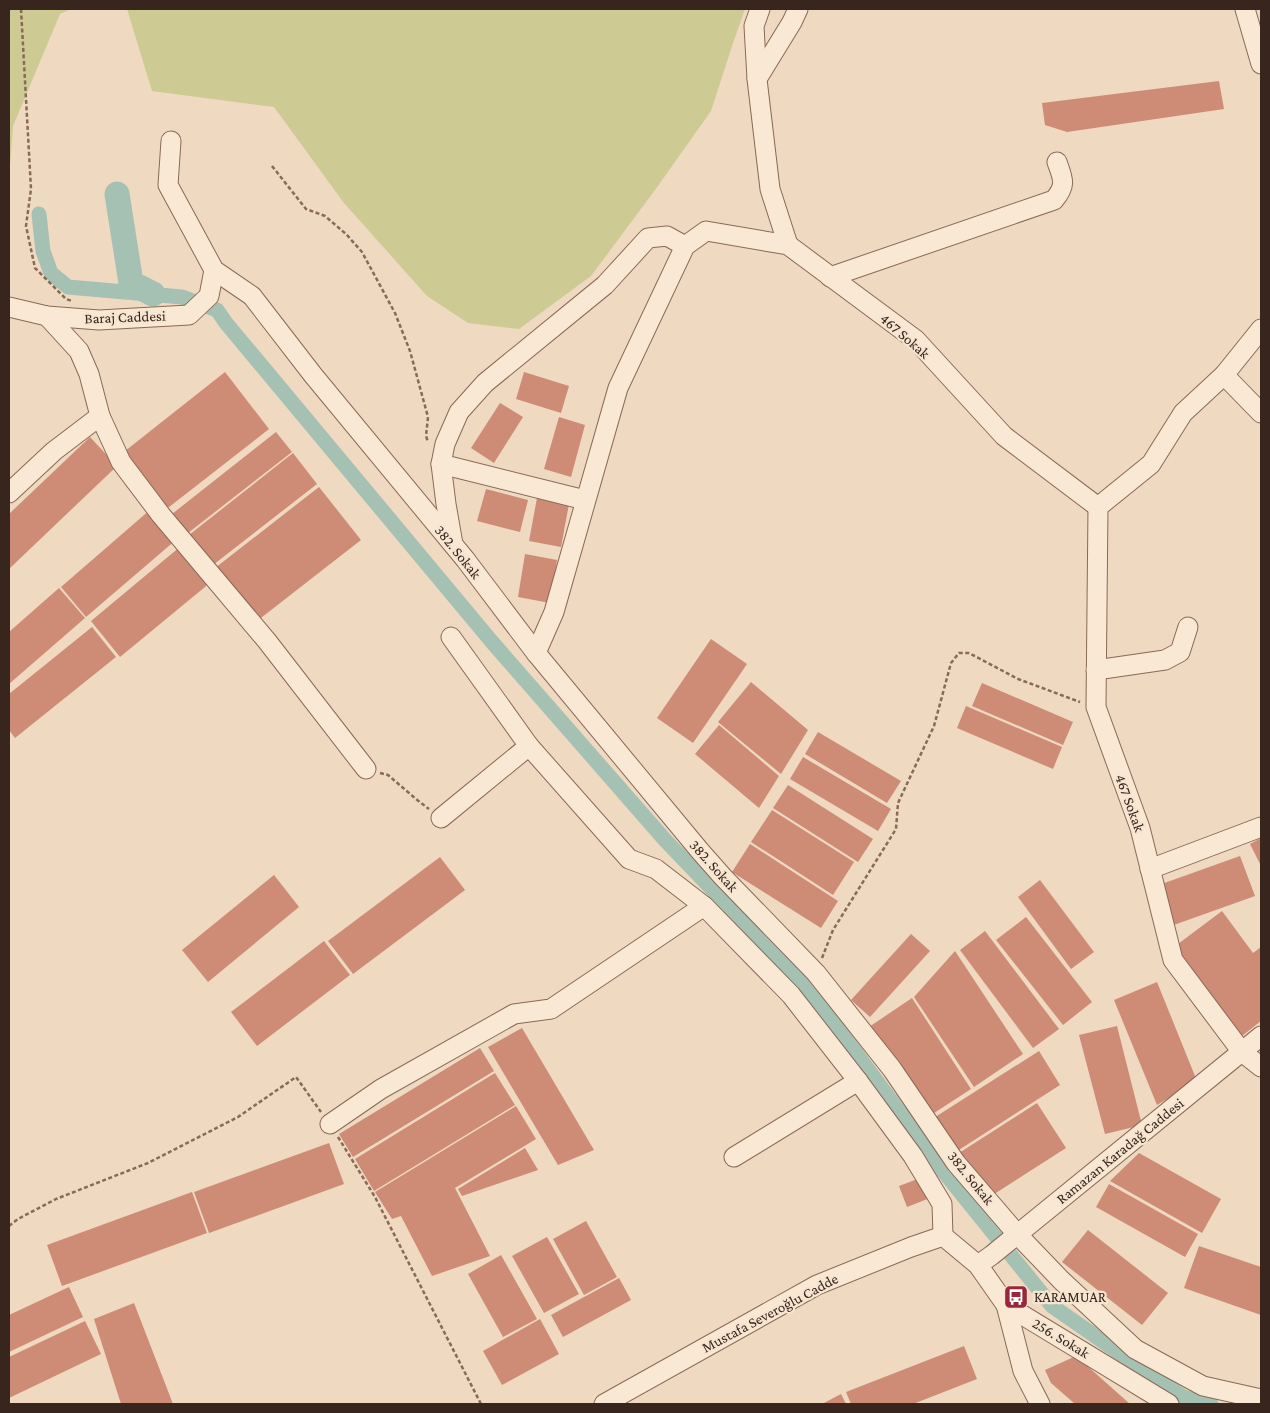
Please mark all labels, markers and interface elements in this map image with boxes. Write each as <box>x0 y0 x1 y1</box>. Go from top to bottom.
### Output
street label: Baraj Caddesi <box>84 308 166 327</box>
street label: 467 Sokak <box>877 310 934 362</box>
street label: 382. Sokak <box>432 522 485 583</box>
street label: 467 Sokak <box>1112 772 1148 835</box>
street label: 382. Sokak <box>687 837 742 896</box>
street label: Ramazan Karadağ Caddesi <box>1053 1095 1187 1208</box>
street label: 382. Sokak <box>945 1148 998 1209</box>
street label: Mustafa Severoğlu Cadde <box>699 1270 842 1357</box>
bus stop icon: KARAMUAR <box>1003 1284 1029 1310</box>
place label: KARAMUAR <box>1034 1289 1107 1305</box>
street label: 256. Sokak <box>1030 1315 1093 1362</box>

